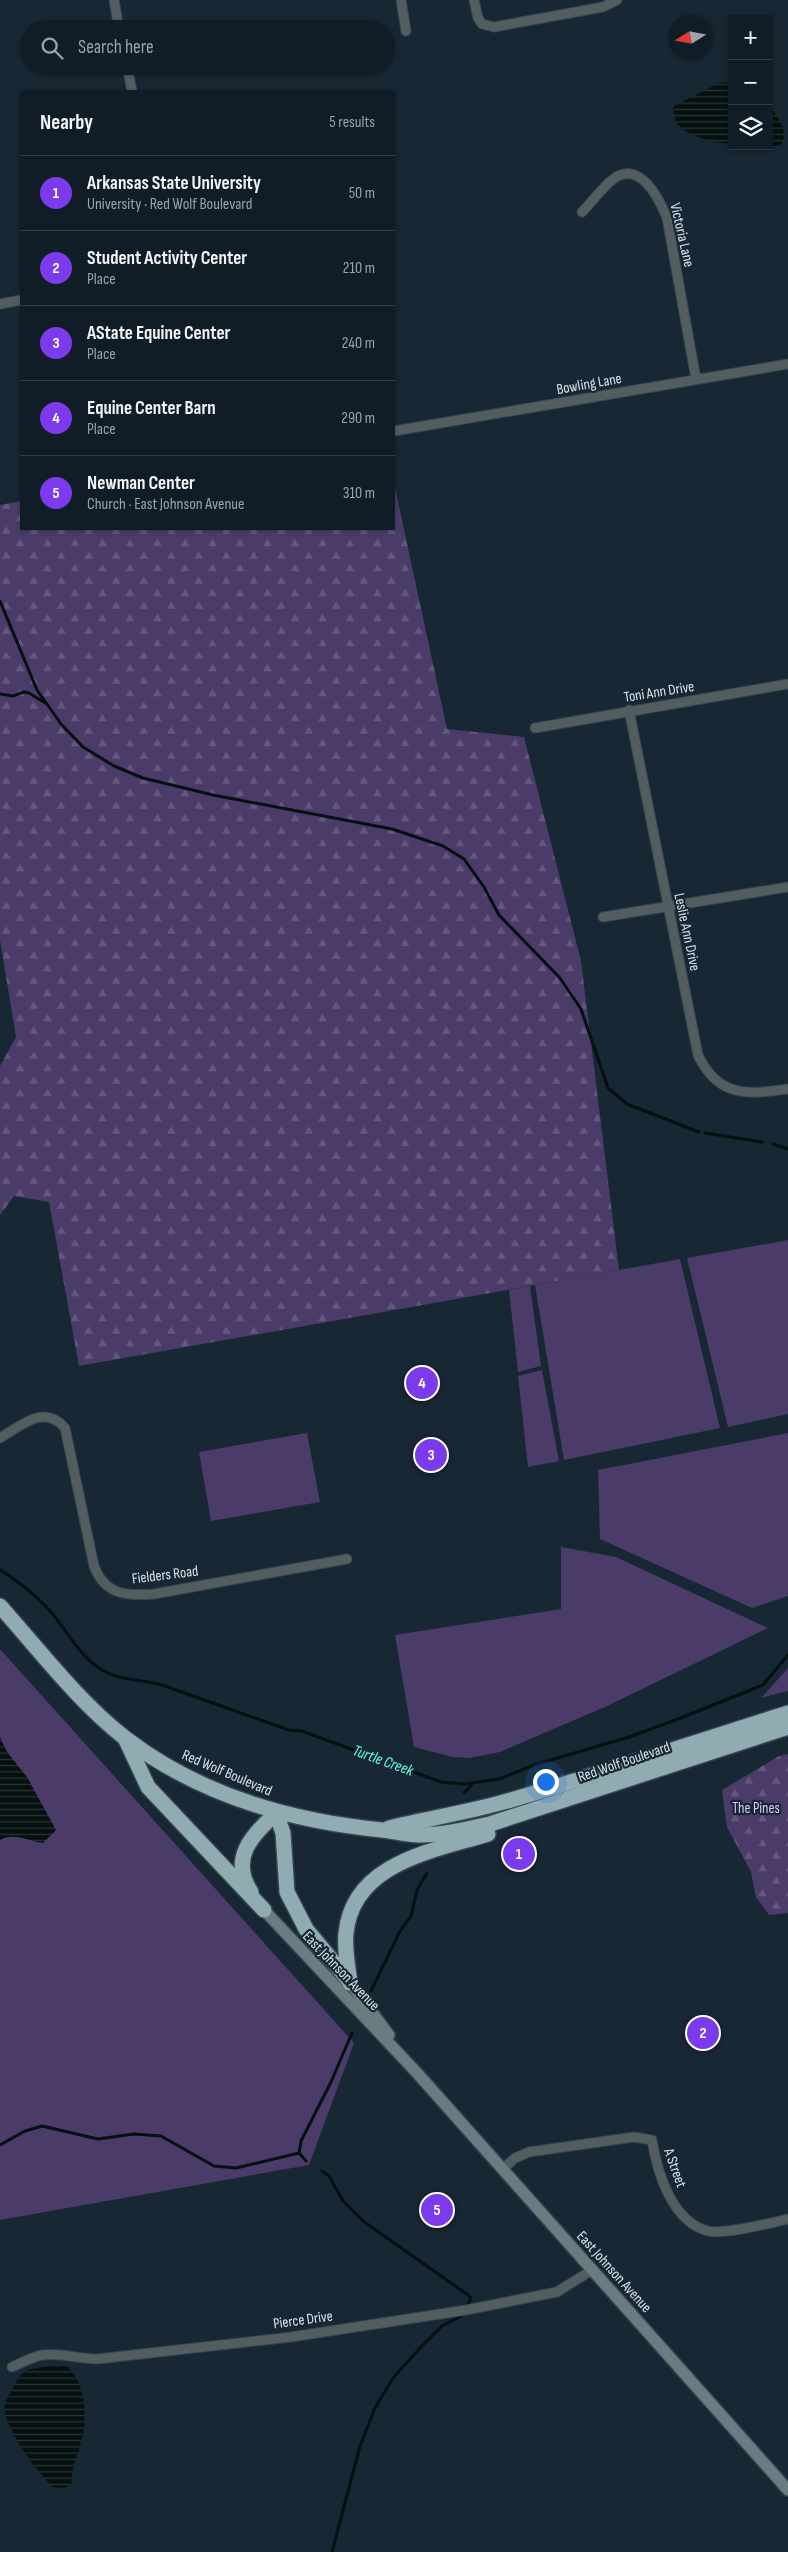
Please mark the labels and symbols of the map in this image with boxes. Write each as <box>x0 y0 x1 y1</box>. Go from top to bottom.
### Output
north arrow <box>668 15 713 60</box>
street label: Victoria Lane <box>665 201 699 269</box>
street label: Bowling Lane <box>555 369 623 399</box>
street label: Toni Ann Drive <box>622 677 696 707</box>
street label: Leslie Ann Drive <box>669 891 705 973</box>
pin: 4 <box>406 1364 438 1402</box>
pin: 3 <box>415 1436 447 1474</box>
street label: Fielders Road <box>131 1562 199 1588</box>
street label: Red Wolf Boulevard <box>575 1737 673 1787</box>
water label: Turtle Creek <box>350 1741 417 1781</box>
street label: Red Wolf Boulevard <box>179 1745 275 1801</box>
your location <box>533 1769 559 1795</box>
park label: The Pines <box>732 1799 780 1818</box>
pin: 1 <box>503 1835 535 1873</box>
street label: East Johnson Avenue <box>298 1927 384 2015</box>
pin: 2 <box>687 2014 719 2052</box>
street label: A Street <box>659 2145 691 2191</box>
pin: 5 <box>421 2191 453 2229</box>
street label: East Johnson Avenue <box>572 2227 656 2317</box>
street label: Pierce Drive <box>272 2306 334 2334</box>

